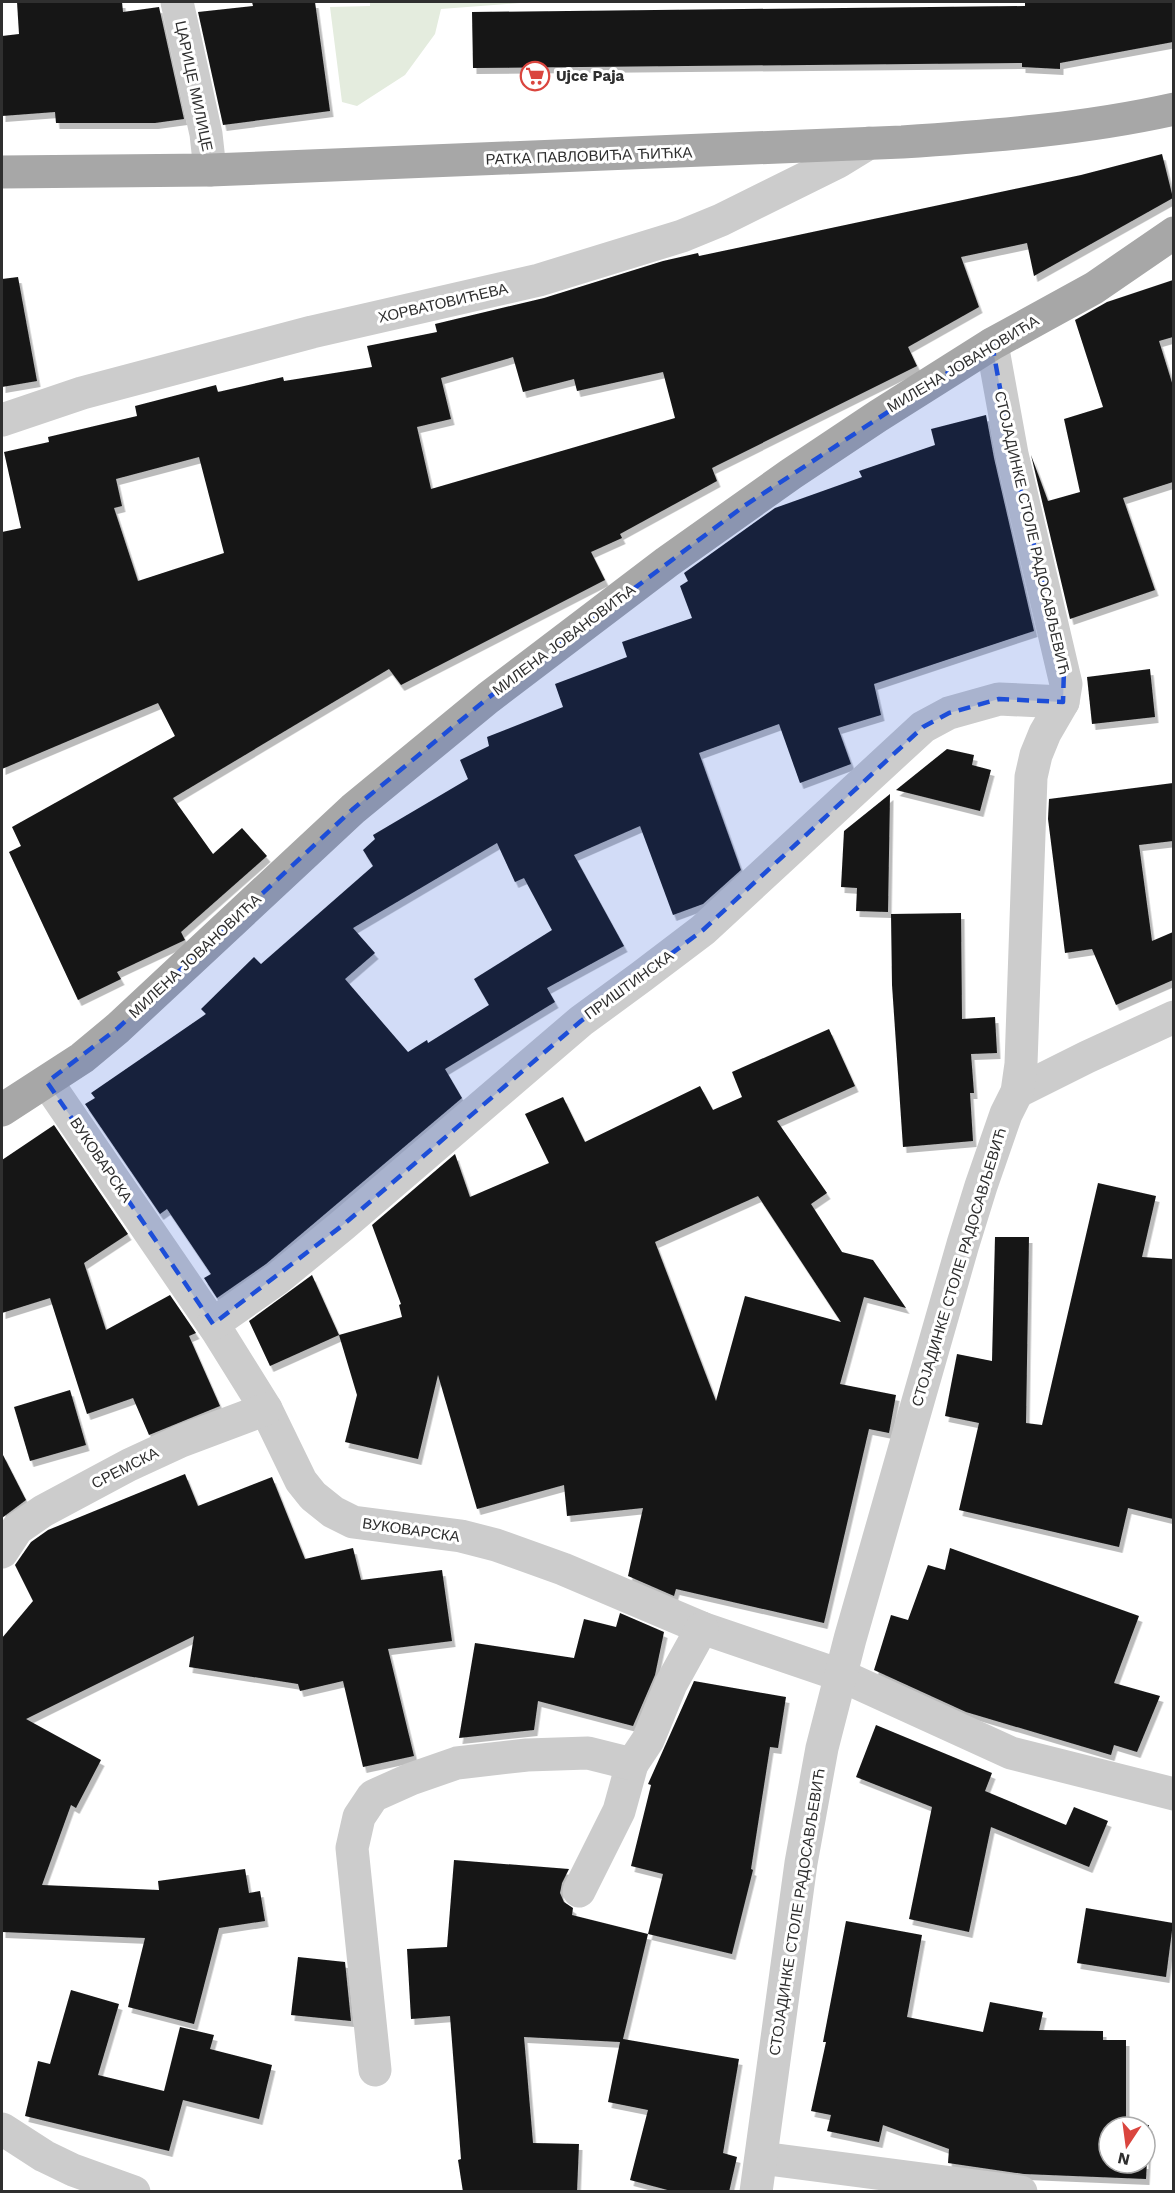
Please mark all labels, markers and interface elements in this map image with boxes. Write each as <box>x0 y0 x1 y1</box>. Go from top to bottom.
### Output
street label: ЦАРИЦЕ МИЛИЦЕ <box>171 19 217 153</box>
supermarket icon: Ujce Paja <box>519 60 551 92</box>
place label: Ujce Paja <box>556 67 625 85</box>
street label: РАТКА ПАВЛОВИЋА ЋИЋКА <box>485 143 693 169</box>
street label: ХОРВАТОВИЋЕВА <box>376 279 510 327</box>
street label: МИЛЕНА ЈОВАНОВИЋА <box>884 312 1042 416</box>
street label: СТОЈАДИНКЕ СТОЛЕ РАДОСАВЉЕВИЋ <box>991 389 1073 677</box>
street label: МИЛЕНА ЈОВАНОВИЋА <box>489 580 639 700</box>
street label: МИЛЕНА ЈОВАНОВИЋА <box>125 890 265 1022</box>
street label: ПРИШТИНСКА <box>581 947 677 1023</box>
street label: ВУКОВАРСКА <box>66 1114 136 1206</box>
street label: СТОЈАДИНКЕ СТОЛЕ РАДОСАВЉЕВИЋ <box>908 1125 1010 1409</box>
street label: СРЕМСКА <box>88 1443 162 1493</box>
street label: ВУКОВАРСКА <box>361 1514 461 1546</box>
street label: СТОЈАДИНКЕ СТОЛЕ РАДОСАВЉЕВИЋ <box>765 1767 829 2057</box>
north arrow <box>1097 2115 1157 2175</box>
text: N <box>1116 2149 1132 2170</box>

